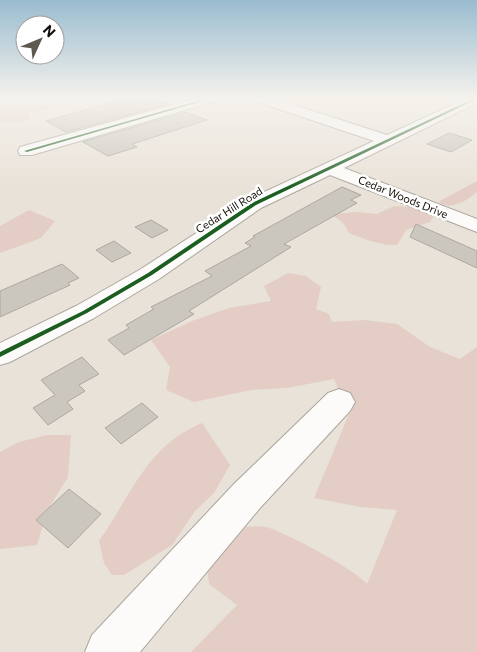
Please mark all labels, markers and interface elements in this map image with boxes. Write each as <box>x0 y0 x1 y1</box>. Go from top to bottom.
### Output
north arrow <box>15 15 65 65</box>
text: N <box>40 21 59 40</box>
street label: Cedar Woods Drive <box>356 173 450 221</box>
street label: Cedar Hill Road <box>193 184 265 235</box>

